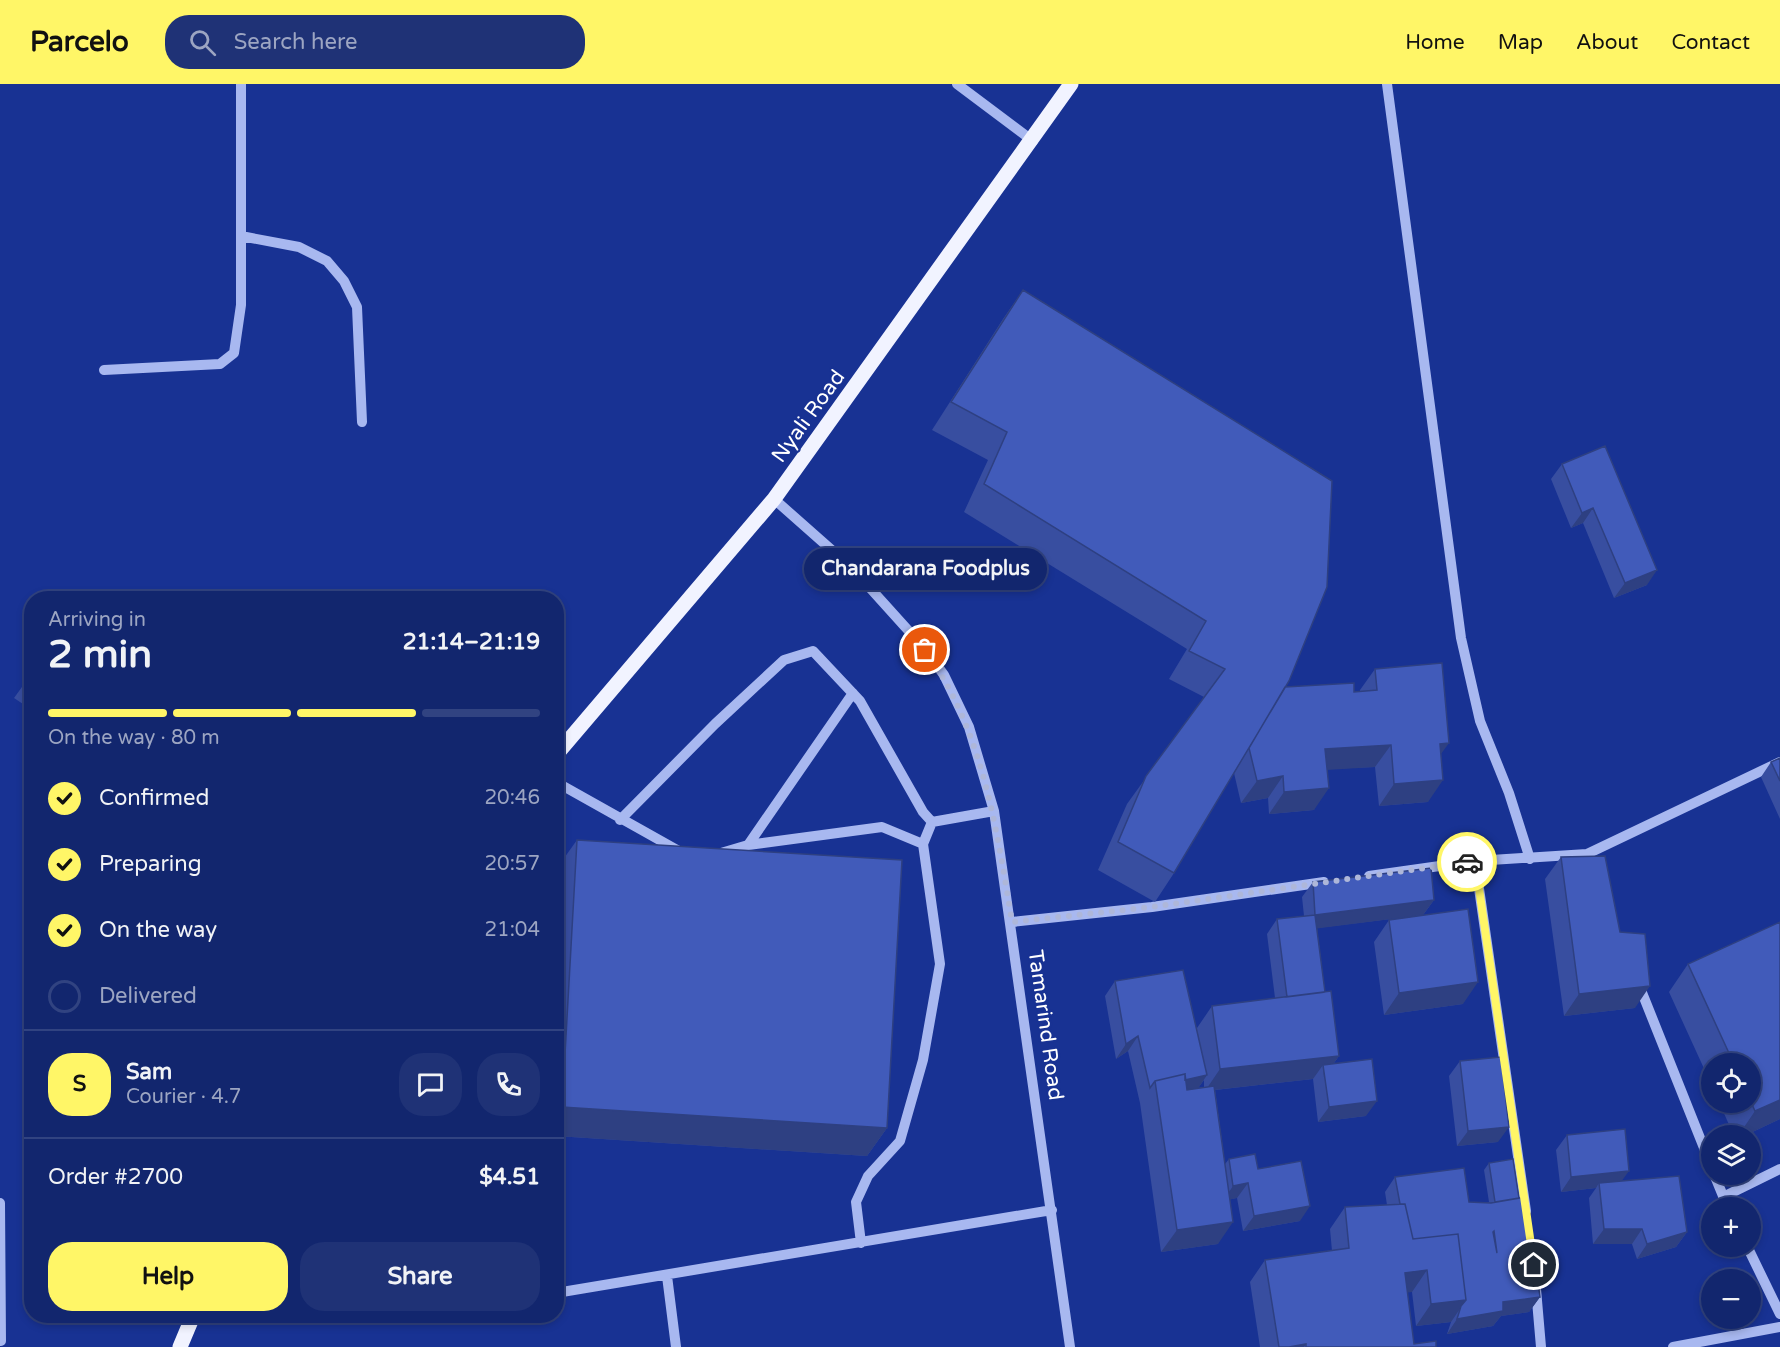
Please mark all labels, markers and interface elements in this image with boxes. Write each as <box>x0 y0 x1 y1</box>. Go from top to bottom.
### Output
search box <box>165 15 585 69</box>
text: Parcelo <box>30 25 129 59</box>
icon: search <box>186 26 219 59</box>
text: Search here <box>234 29 358 55</box>
text: Home <box>1405 30 1465 55</box>
text: Map <box>1498 30 1543 55</box>
text: About <box>1576 30 1638 55</box>
text: Contact <box>1671 30 1750 55</box>
street label: Nyali Road <box>766 365 850 467</box>
callout: Chandarana Foodplus <box>804 548 1046 590</box>
text: Chandarana Foodplus <box>821 557 1030 581</box>
text: Arriving in <box>48 608 146 632</box>
pin <box>899 624 950 675</box>
text: 21:14–21:19 <box>403 629 540 655</box>
text: 2 min <box>48 631 152 678</box>
icon: bag <box>908 633 941 666</box>
text: On the way · 80 m <box>48 726 220 750</box>
icon: check <box>48 782 81 815</box>
text: Confirmed <box>99 785 209 811</box>
text: 20:46 <box>485 786 540 810</box>
courier <box>1437 832 1497 892</box>
icon: car <box>1451 846 1484 879</box>
icon: check <box>48 848 81 881</box>
text: Preparing <box>99 851 202 877</box>
text: 20:57 <box>485 852 540 876</box>
icon: check <box>48 914 81 947</box>
text: On the way <box>99 917 217 943</box>
text: 21:04 <box>485 918 540 942</box>
street label: Tamarind Road <box>1023 948 1068 1102</box>
text: Delivered <box>99 983 197 1009</box>
button: chat <box>399 1053 462 1116</box>
button: phone <box>477 1053 540 1116</box>
map controls <box>1701 1053 1761 1329</box>
button: locate <box>1701 1053 1761 1113</box>
text: Sam <box>126 1059 172 1085</box>
text: S <box>73 1071 86 1097</box>
text: Courier · 4.7 <box>126 1085 241 1109</box>
button: layers <box>1701 1125 1761 1185</box>
text: Order #2700 <box>48 1164 183 1190</box>
text: $4.51 <box>479 1164 540 1190</box>
button: + <box>1701 1197 1761 1257</box>
pin <box>1508 1239 1559 1290</box>
button: Help <box>48 1242 288 1311</box>
button: Share <box>300 1242 540 1311</box>
icon: home <box>1517 1248 1550 1281</box>
button: − <box>1701 1269 1761 1329</box>

